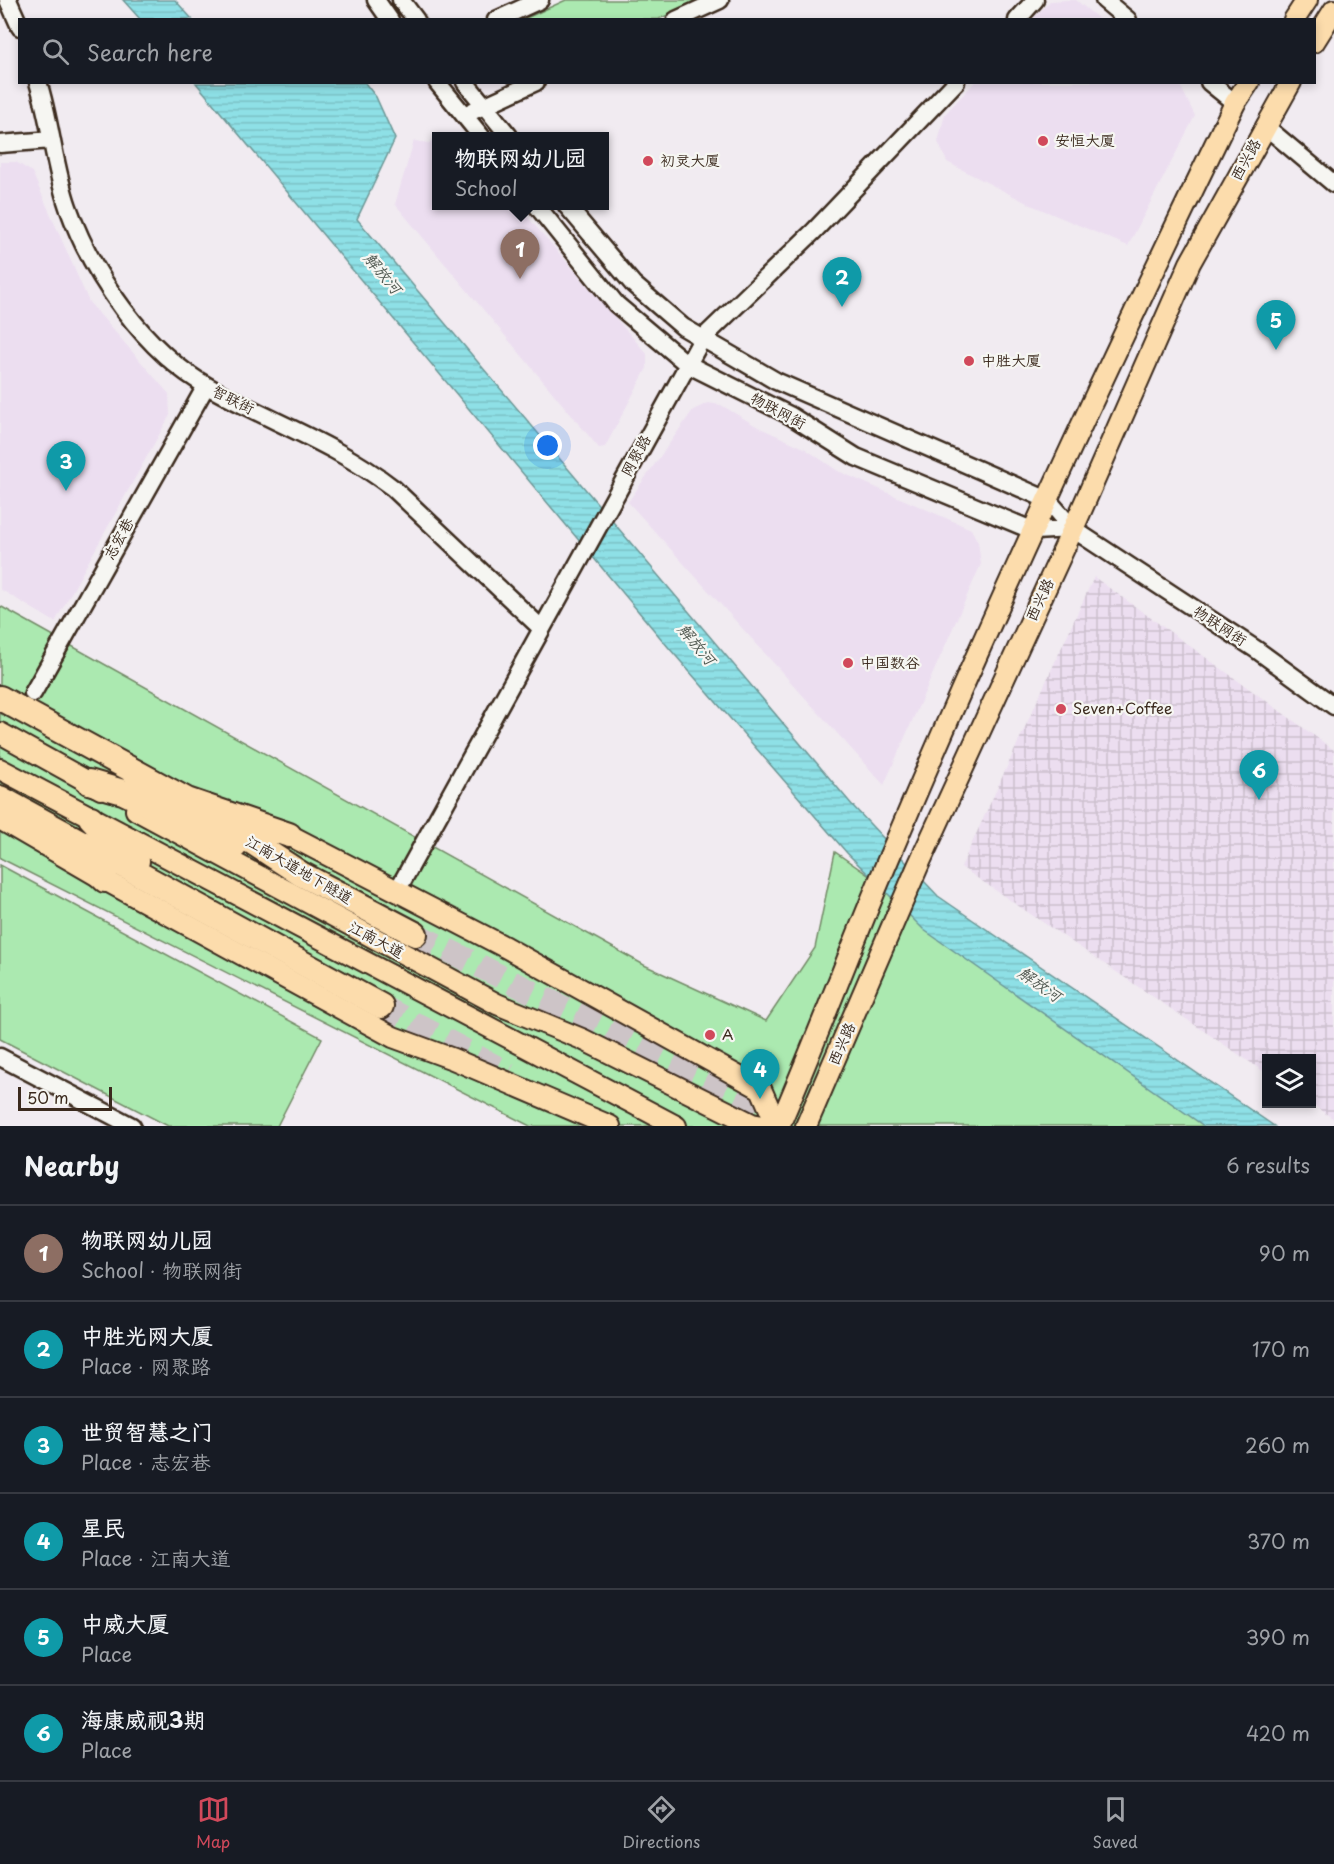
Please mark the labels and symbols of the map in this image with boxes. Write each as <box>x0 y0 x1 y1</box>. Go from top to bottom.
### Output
place label: 安恒大厦 <box>1055 128 1115 151</box>
marker: 安恒大厦 <box>1036 134 1050 148</box>
street label: 西兴路 <box>1224 134 1266 185</box>
place label: 初灵大厦 <box>660 148 720 171</box>
marker: 初灵大厦 <box>641 154 655 168</box>
pin: 1 <box>500 230 540 279</box>
water label: 解放河 <box>359 246 410 301</box>
pin: 2 <box>822 258 862 307</box>
pin: 5 <box>1256 300 1296 350</box>
place label: 中胜大厦 <box>981 348 1041 371</box>
marker: 中胜大厦 <box>962 354 976 368</box>
street label: 智联街 <box>208 378 259 419</box>
street label: 物联网街 <box>747 385 811 434</box>
street label: 网聚路 <box>614 430 656 481</box>
your location <box>533 431 562 460</box>
pin: 3 <box>46 442 86 491</box>
street label: 志宏巷 <box>97 513 139 564</box>
street label: 西兴路 <box>1019 574 1059 625</box>
street label: 物联网街 <box>1189 599 1252 651</box>
water label: 解放河 <box>673 617 724 672</box>
place label: 中国数谷 <box>860 650 920 673</box>
marker: 中国数谷 <box>841 656 855 670</box>
place label: Seven+Coffee <box>1073 696 1172 719</box>
marker: Seven+Coffee <box>1054 702 1068 716</box>
pin: 6 <box>1240 750 1278 800</box>
street label: 江南大道地下隧道 <box>242 829 357 909</box>
street label: 江南大道 <box>345 914 409 963</box>
water label: 解放河 <box>1014 960 1070 1008</box>
street label: 西兴路 <box>821 1018 860 1069</box>
place label: A <box>722 1022 734 1045</box>
marker: A <box>703 1028 717 1042</box>
pin: 4 <box>740 1050 780 1099</box>
scale bar <box>18 1084 112 1112</box>

